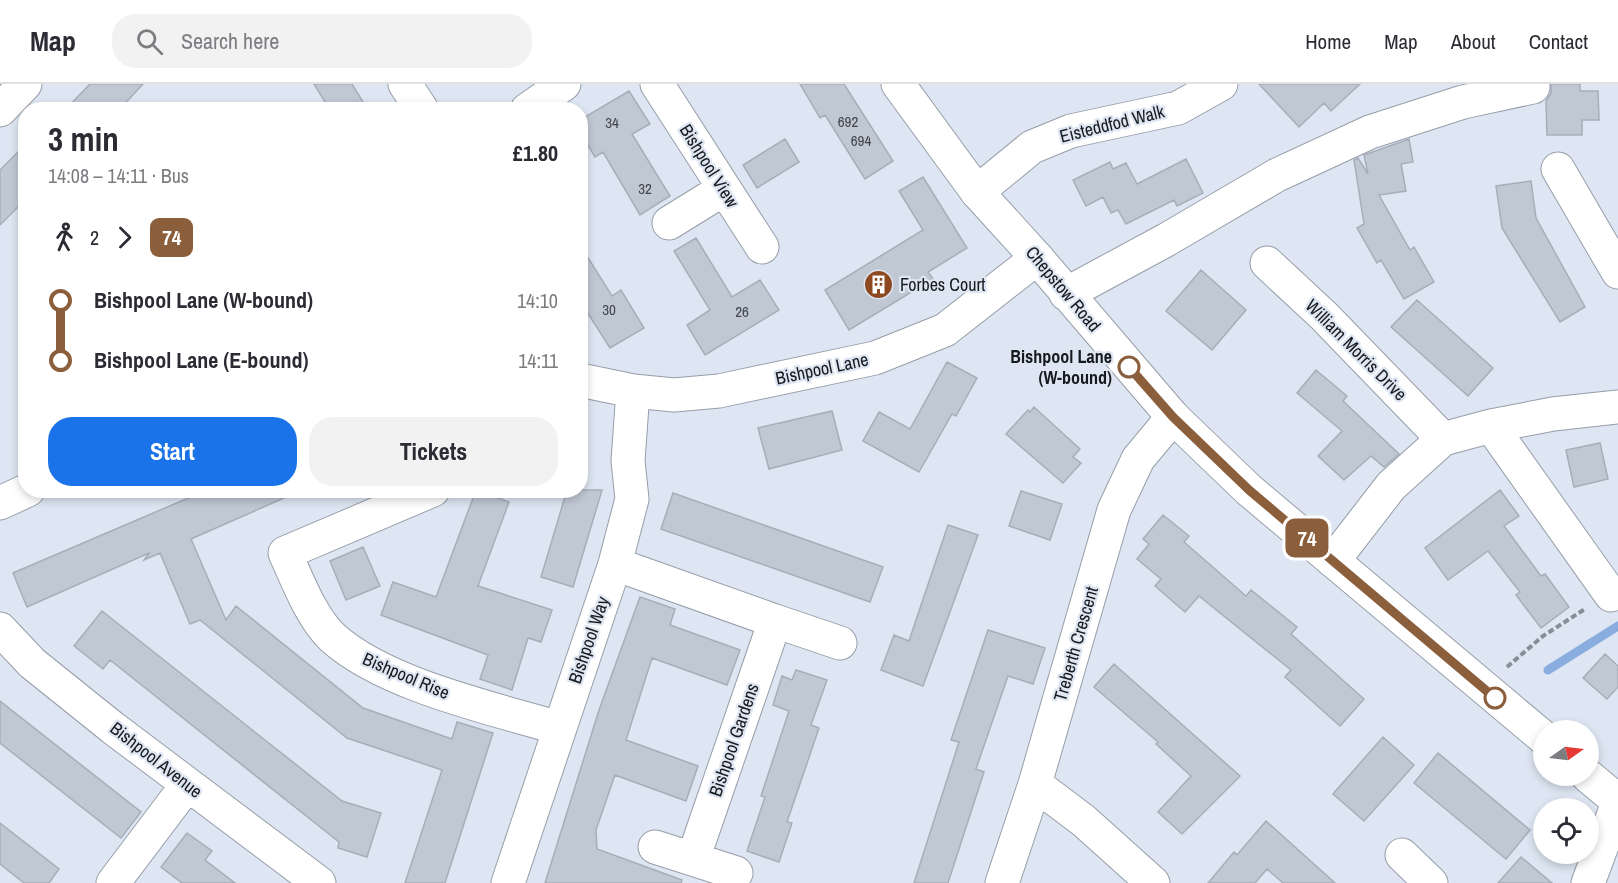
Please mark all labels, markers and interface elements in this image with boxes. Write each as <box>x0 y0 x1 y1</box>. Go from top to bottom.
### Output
search box <box>112 14 532 68</box>
text: Map <box>30 22 76 60</box>
icon: search <box>133 25 166 58</box>
text: Search here <box>181 26 279 56</box>
text: Home <box>1305 27 1351 56</box>
text: Map <box>1384 27 1418 56</box>
text: About <box>1451 27 1496 56</box>
text: Contact <box>1529 27 1588 56</box>
street label: Eisteddfod Walk <box>1057 98 1167 149</box>
house number: 692 <box>838 111 858 132</box>
house number: 34 <box>605 112 619 133</box>
text: 3 min <box>48 117 119 161</box>
street label: Bishpool View <box>674 119 745 213</box>
house number: 694 <box>851 130 871 151</box>
text: £1.80 <box>513 138 558 168</box>
text: 14:08 – 14:11 · Bus <box>48 162 189 189</box>
house number: 32 <box>638 178 652 199</box>
icon: walk <box>48 221 81 254</box>
icon: forward <box>108 221 141 254</box>
text: 74 <box>162 223 181 252</box>
text: 2 <box>90 224 99 251</box>
street label: Chepstow Road <box>1020 240 1107 337</box>
building icon: Forbes Court <box>863 269 895 301</box>
place label: Forbes Court <box>900 272 985 297</box>
text: Bishpool Lane (W-bound) <box>94 285 313 315</box>
text: 14:10 <box>517 287 558 314</box>
street label: William Morris Drive <box>1300 293 1413 406</box>
house number: 30 <box>602 299 616 320</box>
house number: 26 <box>735 301 749 322</box>
place label: Bishpool Lane (W-bound) <box>1010 344 1112 390</box>
text: Bishpool Lane (E-bound) <box>94 345 308 375</box>
street label: Bishpool Lane <box>773 346 871 391</box>
text: 14:11 <box>518 347 558 374</box>
marker: Bishpool Lane (W-bound) <box>1118 356 1140 378</box>
button: Start <box>48 417 297 486</box>
button: Tickets <box>309 417 558 486</box>
line badge: 74 <box>1280 518 1334 558</box>
text: 74 <box>1297 524 1317 553</box>
street label: Treberth Crescent <box>1047 584 1104 704</box>
street label: Bishpool Way <box>562 592 615 687</box>
street label: Bishpool Rise <box>359 646 453 705</box>
street label: Bishpool Gardens <box>702 680 765 800</box>
unlabelled marker <box>1484 687 1506 709</box>
street label: Bishpool Avenue <box>105 716 208 803</box>
north arrow <box>1533 720 1599 786</box>
map controls <box>1533 720 1599 864</box>
button: locate <box>1533 798 1599 864</box>

